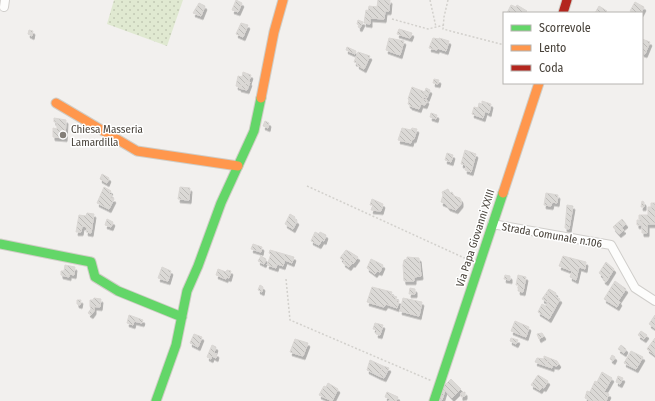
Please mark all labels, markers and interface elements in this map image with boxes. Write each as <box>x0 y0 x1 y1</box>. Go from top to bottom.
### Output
legend <box>503 12 643 84</box>
text: Scorrevole <box>539 21 591 35</box>
text: Lento <box>539 41 566 55</box>
text: Coda <box>539 61 564 75</box>
place label: Chiesa Masseria Lamardilla <box>71 123 143 149</box>
marker: Chiesa Masseria Lamardilla <box>58 130 68 140</box>
street label: Via Papa Giovanni XXIII <box>454 188 497 289</box>
street label: Strada Comunale n.106 <box>501 220 604 251</box>

